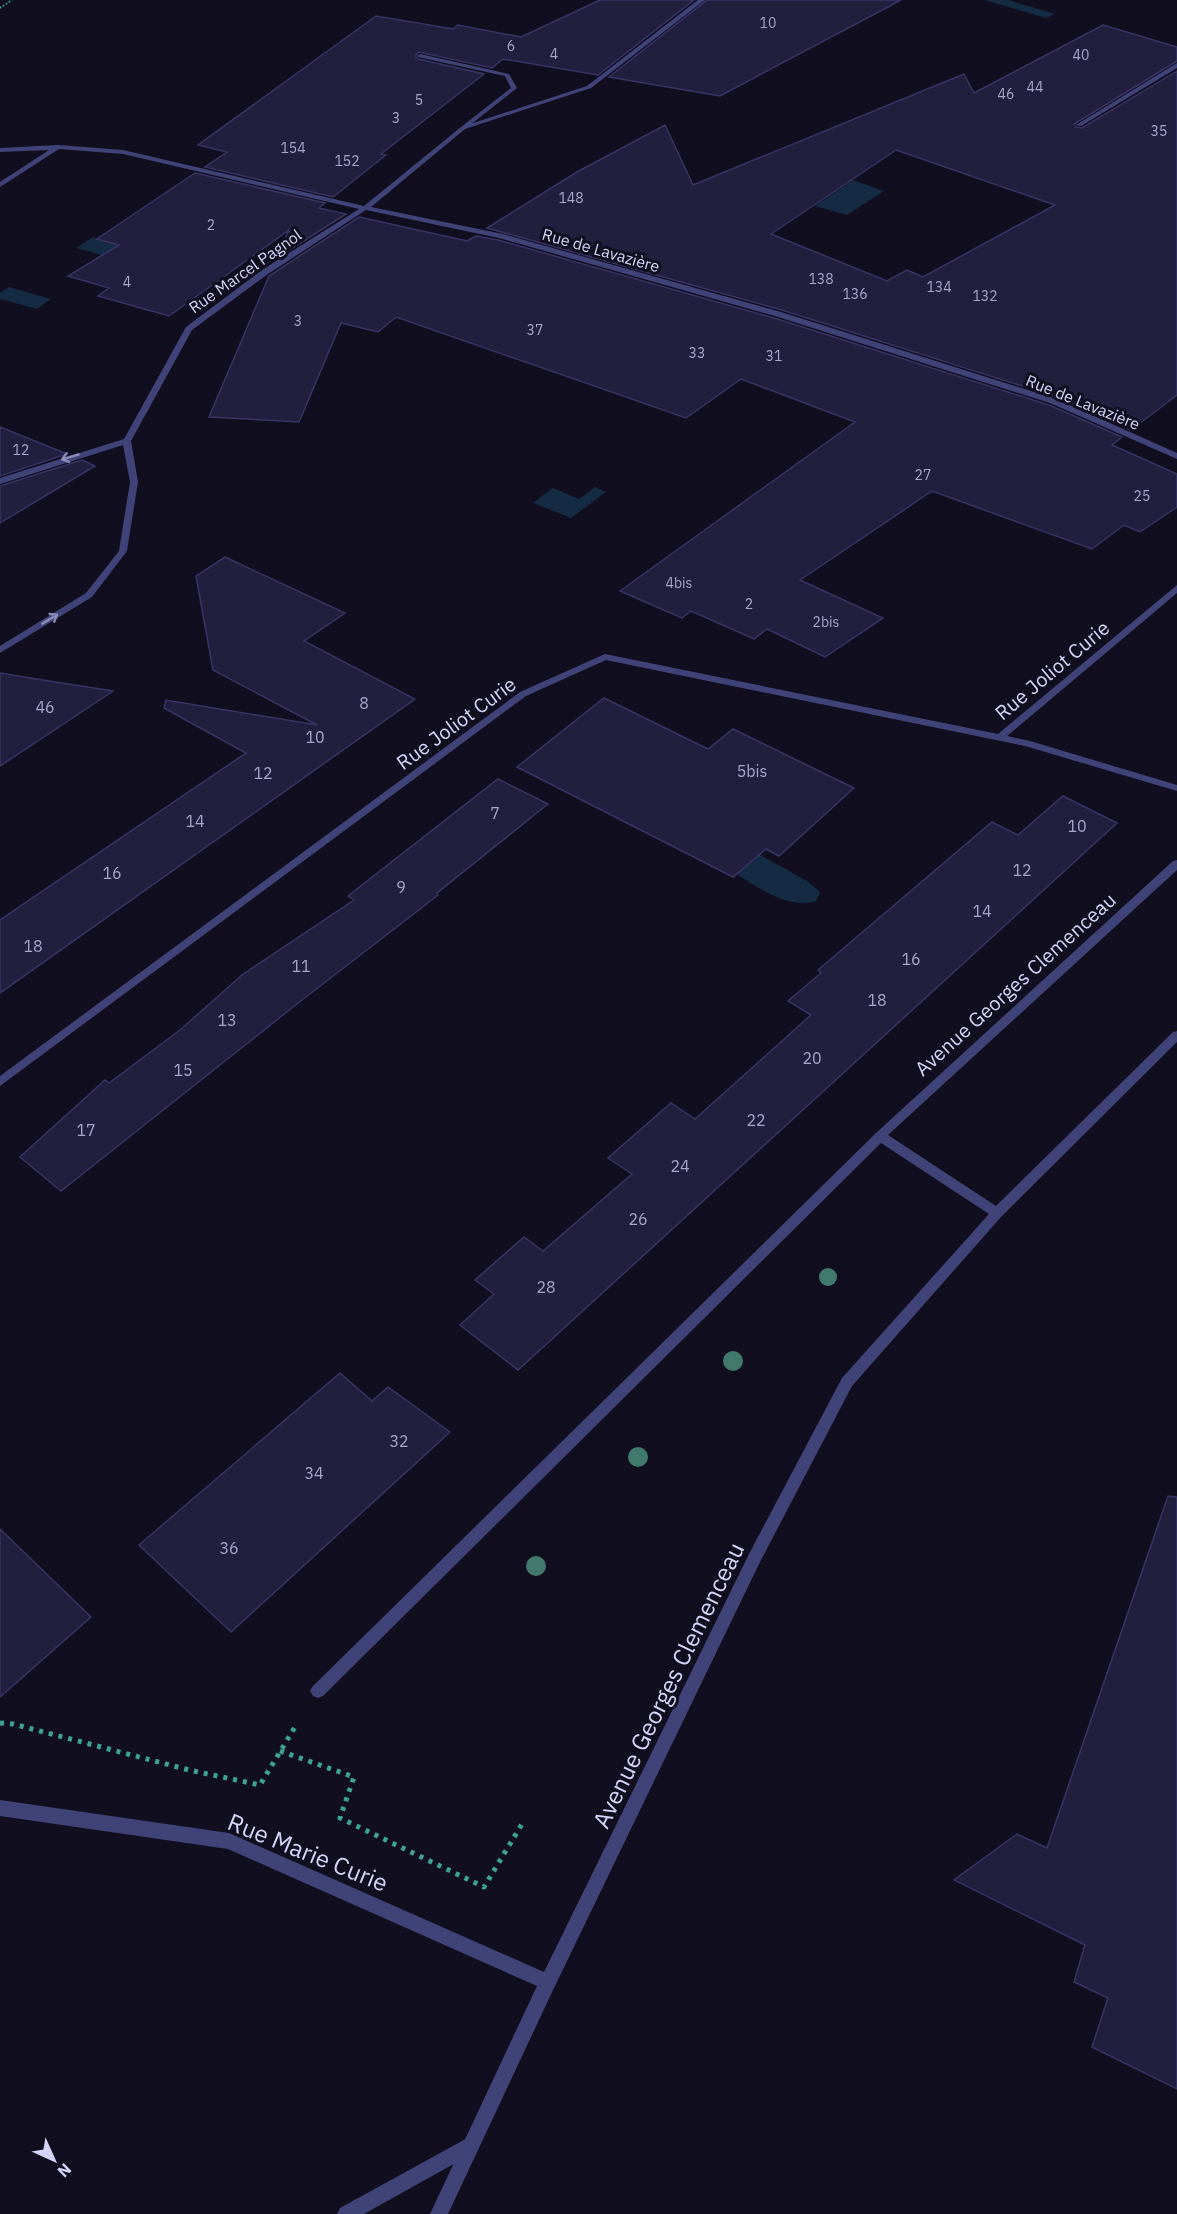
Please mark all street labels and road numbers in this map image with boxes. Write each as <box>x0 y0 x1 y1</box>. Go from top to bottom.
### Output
street label: Rue de Lavazière <box>540 224 662 276</box>
street label: Rue Marcel Pagnol <box>185 225 305 317</box>
street label: Rue de Lavazière <box>1023 370 1143 434</box>
street label: Rue Joliot Curie <box>989 614 1115 726</box>
street label: Rue Joliot Curie <box>391 670 521 776</box>
street label: Avenue Georges Clemenceau <box>909 886 1121 1082</box>
street label: Avenue Georges Clemenceau <box>585 1537 751 1833</box>
street label: Rue Marie Curie <box>223 1805 393 1899</box>

